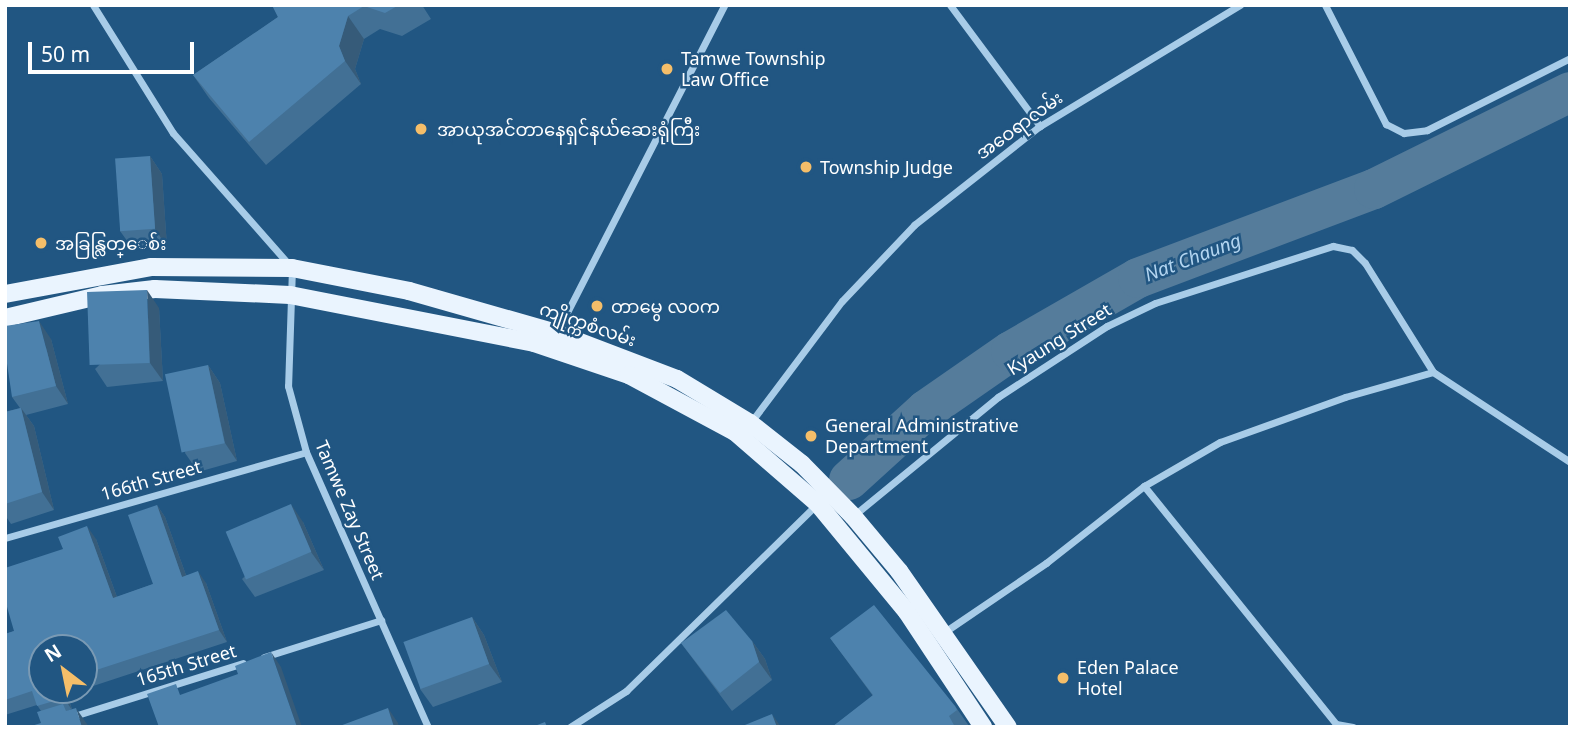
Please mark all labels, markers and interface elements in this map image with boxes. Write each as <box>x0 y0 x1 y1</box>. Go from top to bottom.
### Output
scale bar <box>32 28 198 72</box>
text: 50 m <box>41 40 90 68</box>
place label: Tamwe Township Law Office <box>681 48 825 90</box>
marker: Tamwe Township Law Office <box>659 61 675 77</box>
street label: အဝေရာလမ်း <box>971 86 1067 164</box>
place label: အာယုအင်တာနေရှင်နယ်ဆေးရုံကြီး <box>437 118 700 140</box>
marker: အာယုအင်တာနေရှင်နယ်ဆေးရုံကြီး <box>411 119 431 139</box>
place label: Township Judge <box>820 156 953 178</box>
marker: Township Judge <box>798 159 814 175</box>
water label: Nat Chaung <box>1142 229 1244 287</box>
place label: အခြန္လြတ္ေစ်း <box>55 232 166 254</box>
marker: အခြန္လြတ္ေစ်း <box>33 235 49 251</box>
place label: တာမွေ လဝက <box>611 295 720 317</box>
street label: ကျိုက္ကစံလမ်း <box>537 297 639 351</box>
marker: တာမွေ လဝက <box>589 298 605 314</box>
street label: Kyaung Street <box>1003 298 1115 380</box>
place label: General Administrative Department <box>825 415 1019 458</box>
marker: General Administrative Department <box>803 428 819 444</box>
street label: Tamwe Zay Street <box>311 437 389 583</box>
street label: 166th Street <box>98 455 204 505</box>
north arrow <box>28 634 98 704</box>
text: N <box>39 638 66 668</box>
street label: 165th Street <box>133 640 239 690</box>
place label: Eden Palace Hotel <box>1077 657 1179 700</box>
marker: Eden Palace Hotel <box>1055 670 1071 686</box>

